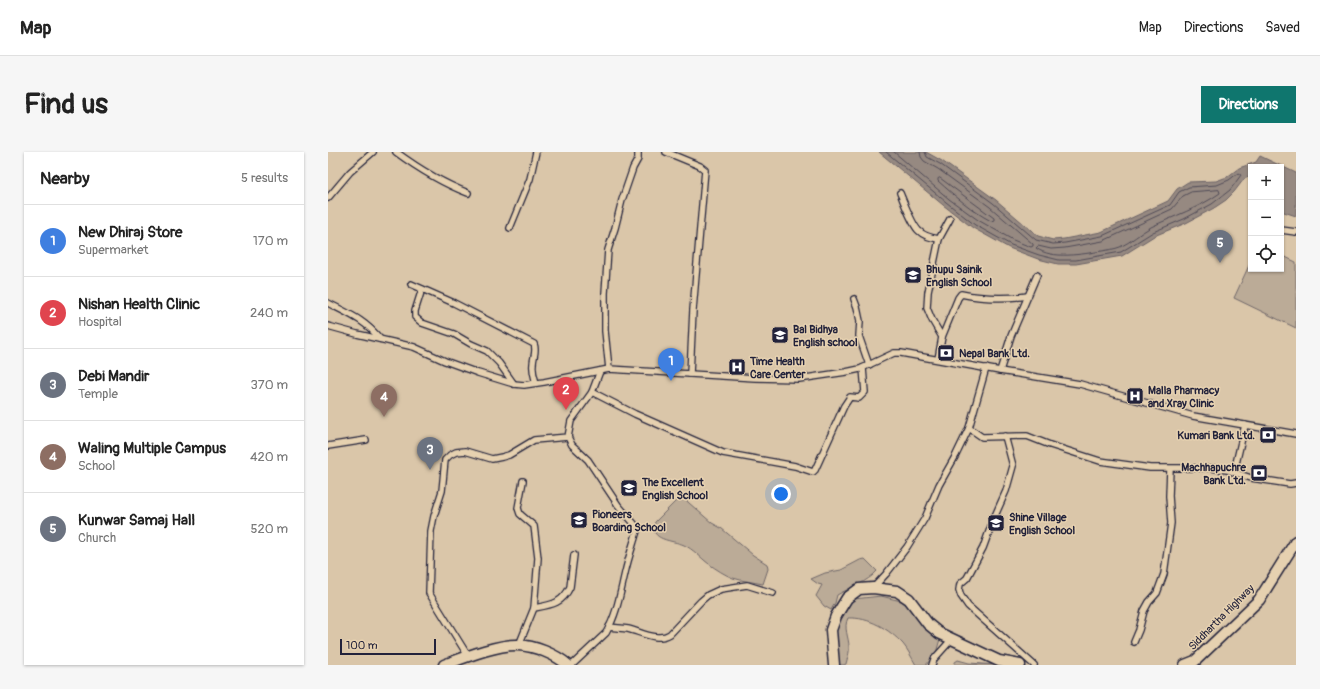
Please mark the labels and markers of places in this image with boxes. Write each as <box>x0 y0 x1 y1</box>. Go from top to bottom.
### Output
pin: 5 <box>1207 230 1233 263</box>
place label: Bhupu Sainik English School <box>926 263 992 289</box>
school or university icon: Bhupu Sainik English School <box>903 265 923 285</box>
place label: Bal Bidhya English school <box>793 323 858 349</box>
school or university icon: Bal Bidhya English school <box>770 325 790 345</box>
bank icon: Nepal Bank Ltd. <box>936 343 956 363</box>
place label: Nepal Bank Ltd. <box>959 347 1030 360</box>
pin: 1 <box>658 348 684 381</box>
place label: Time Health Care Center <box>749 355 806 381</box>
hospital icon: Time Health Care Center <box>727 357 747 377</box>
pin: 2 <box>553 377 579 410</box>
pin: 4 <box>371 384 397 417</box>
place label: Malla Pharmacy and Xray Clinic <box>1148 384 1220 410</box>
hospital icon: Malla Pharmacy and Xray Clinic <box>1125 386 1145 406</box>
bank icon: Kumari Bank Ltd. <box>1258 425 1278 445</box>
place label: Kumari Bank Ltd. <box>1177 429 1255 442</box>
pin: 3 <box>417 437 443 470</box>
place label: Machhapuchre Bank Ltd. <box>1181 461 1247 487</box>
bank icon: Machhapuchre Bank Ltd. <box>1249 463 1269 483</box>
place label: The Excellent English School <box>641 476 708 502</box>
school or university icon: The Excellent English School <box>619 478 639 498</box>
place label: Pioneers Boarding School <box>592 508 666 534</box>
school or university icon: Pioneers Boarding School <box>569 510 589 530</box>
place label: Shine Village English School <box>1009 511 1075 537</box>
school or university icon: Shine Village English School <box>986 513 1006 533</box>

